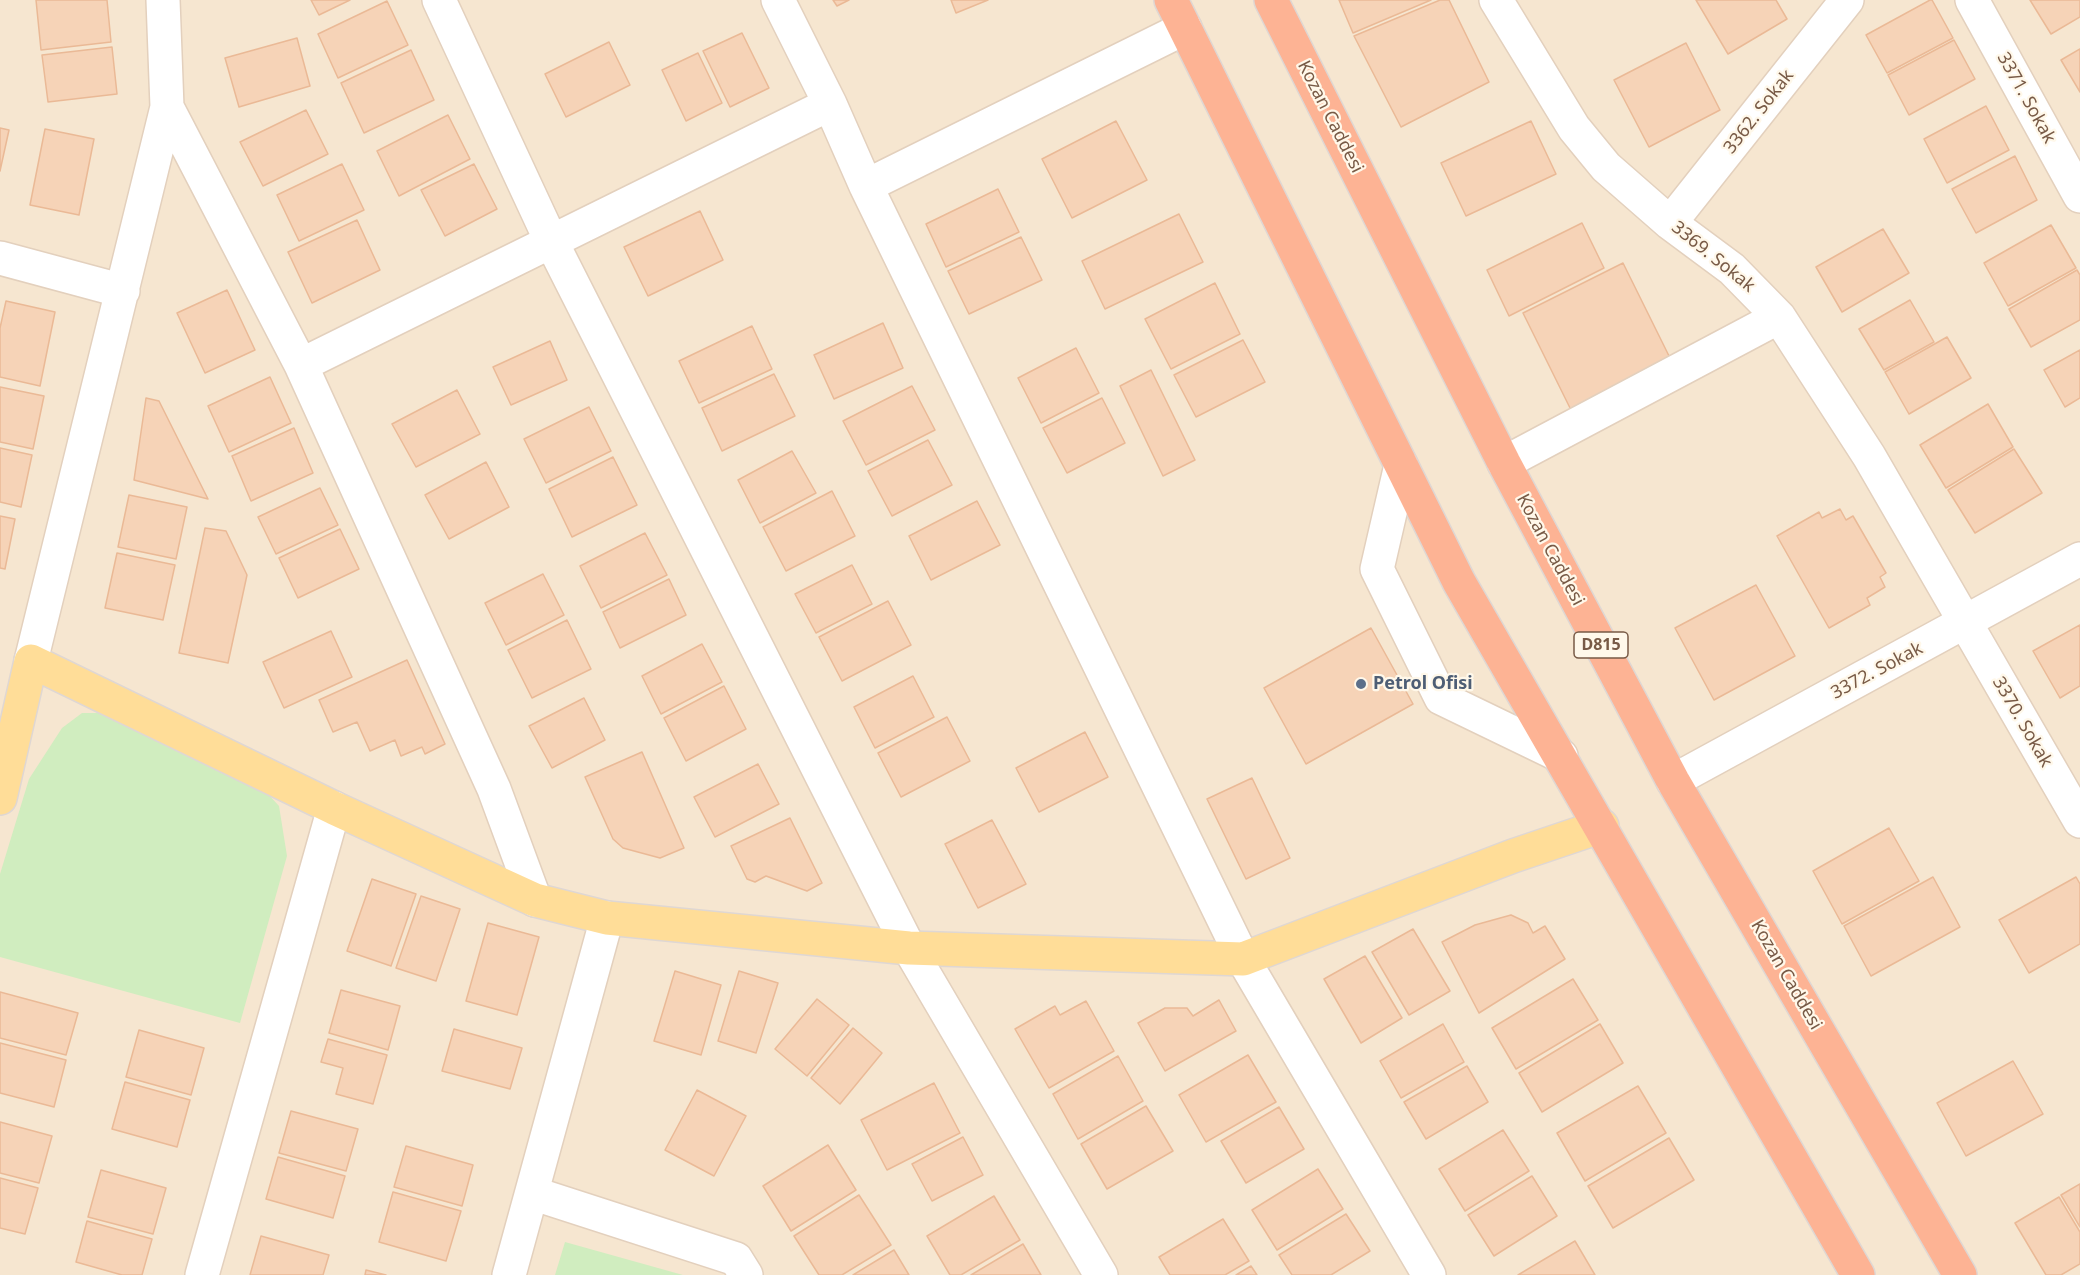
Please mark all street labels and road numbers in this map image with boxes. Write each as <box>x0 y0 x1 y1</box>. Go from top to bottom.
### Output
street label: 3371. Sokak <box>1992 49 2060 147</box>
street label: Kozan Caddesi <box>1292 57 1368 177</box>
street label: 3362. Sokak <box>1719 66 1799 158</box>
street label: 3369. Sokak <box>1667 217 1759 297</box>
street label: Kozan Caddesi <box>1512 491 1588 609</box>
road number: D815 <box>1574 632 1628 658</box>
street label: 3372. Sokak <box>1827 638 1927 704</box>
street label: 3370. Sokak <box>1987 673 2057 771</box>
street label: Kozan Caddesi <box>1746 916 1826 1034</box>

